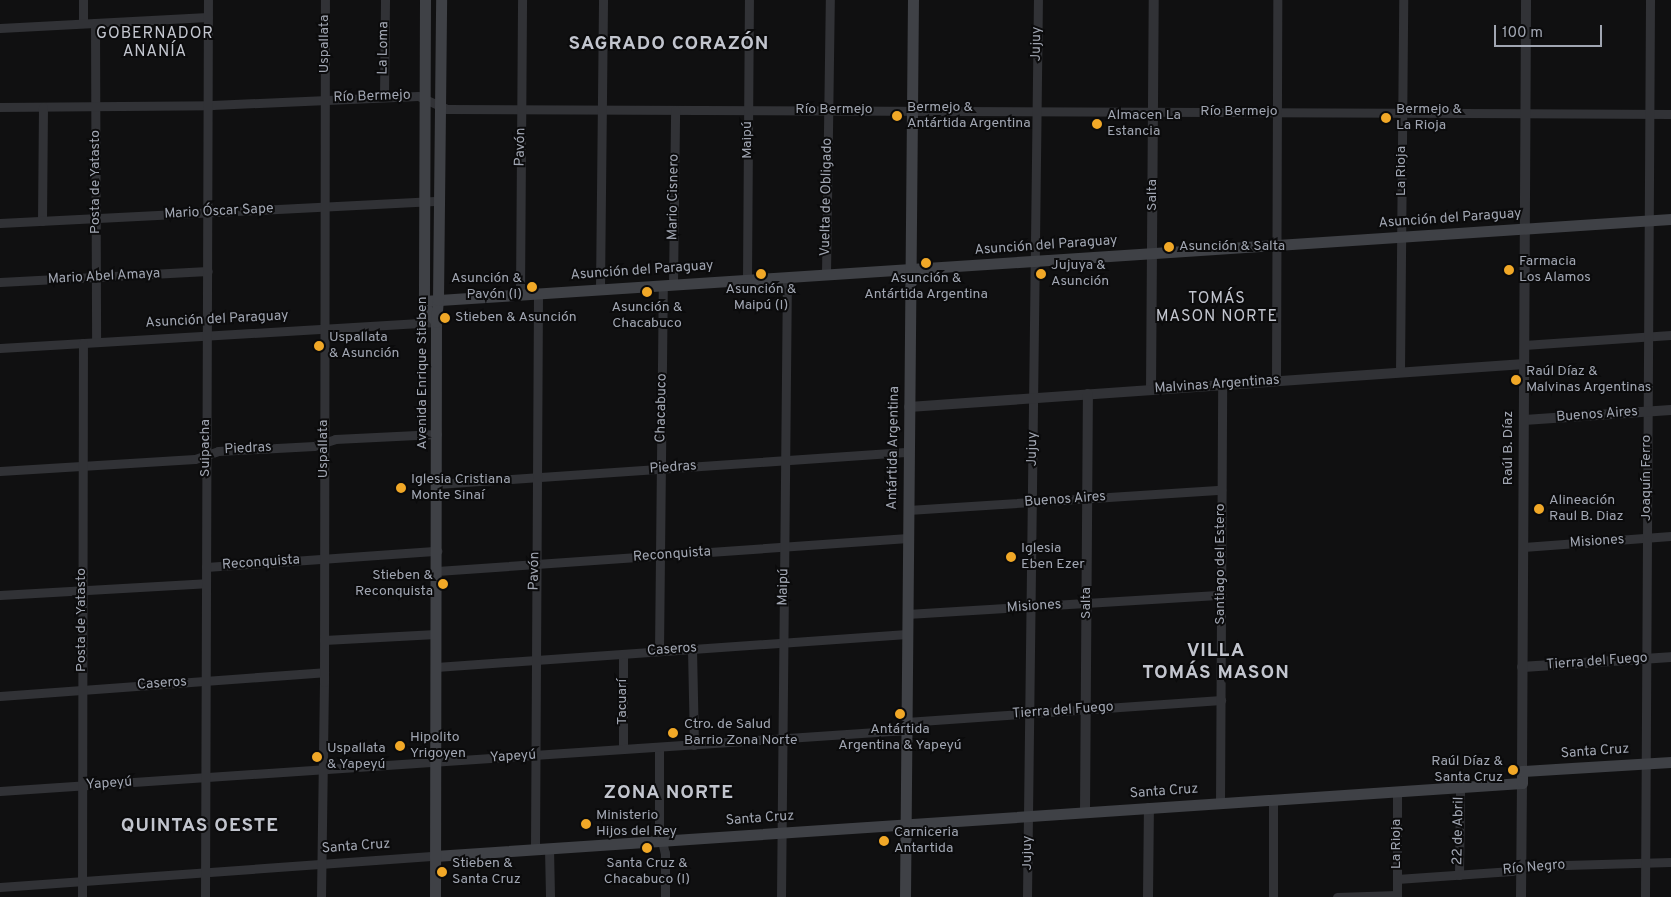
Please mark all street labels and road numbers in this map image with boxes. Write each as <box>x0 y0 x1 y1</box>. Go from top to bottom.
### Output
street label: Uspallata <box>317 15 333 73</box>
street label: La Loma <box>375 21 393 75</box>
street label: Jujuy <box>1028 26 1046 62</box>
street label: Río Bermejo <box>333 87 411 107</box>
street label: Río Bermejo <box>795 102 873 118</box>
street label: Río Bermejo <box>1200 104 1278 120</box>
street label: Maipú <box>740 121 756 159</box>
street label: Pavón <box>512 128 530 166</box>
street label: Posta de Yatasto <box>88 130 104 234</box>
street label: Vuelta de Obligado <box>818 138 836 256</box>
street label: La Rioja <box>1394 146 1410 196</box>
street label: Mario Cisnero <box>665 154 683 240</box>
street label: Salta <box>1145 179 1161 211</box>
street label: Mario Óscar Sape <box>164 201 274 223</box>
street label: Asunción del Paraguay <box>1378 206 1522 232</box>
street label: Asunción del Paraguay <box>974 233 1118 259</box>
street label: Asunción del Paraguay <box>570 258 714 284</box>
street label: Mario Abel Amaya <box>47 266 161 288</box>
street label: Avenida Enrique Stieben <box>415 296 431 450</box>
street label: Asunción del Paraguay <box>145 308 289 332</box>
street label: Malvinas Argentinas <box>1154 372 1280 398</box>
street label: Chacabuco <box>653 373 671 443</box>
street label: Antártida Argentina <box>885 386 903 510</box>
street label: Buenos Aires <box>1555 404 1639 426</box>
street label: Raúl B. Díaz <box>1501 411 1517 485</box>
street label: Suipacha <box>198 419 214 477</box>
street label: Uspallata <box>316 420 332 478</box>
street label: Jujuy <box>1024 431 1042 467</box>
street label: Joaquín Ferro <box>1639 435 1655 521</box>
street label: Piedras <box>224 439 272 459</box>
street label: Piedras <box>649 458 697 478</box>
street label: Buenos Aires <box>1023 489 1107 511</box>
street label: Santiago del Estero <box>1213 503 1229 625</box>
street label: Misiones <box>1569 532 1625 552</box>
street label: Reconquista <box>633 544 711 566</box>
street label: Reconquista <box>222 552 300 574</box>
street label: Pavón <box>526 552 544 590</box>
street label: Posta de Yatasto <box>74 568 90 672</box>
street label: Maipú <box>775 568 793 606</box>
street label: Salta <box>1079 587 1095 619</box>
street label: Misiones <box>1006 597 1062 617</box>
street label: Caseros <box>647 640 697 660</box>
street label: Tierra del Fuego <box>1546 650 1648 674</box>
street label: Caseros <box>137 674 187 694</box>
street label: Tacuarí <box>615 679 631 725</box>
street label: Tierra del Fuego <box>1012 699 1114 723</box>
street label: Santa Cruz <box>1560 741 1630 763</box>
street label: Yapeyú <box>489 747 537 767</box>
street label: Yapeyú <box>85 774 133 794</box>
street label: Santa Cruz <box>1129 781 1199 803</box>
street label: 22 de Abril <box>1450 796 1468 866</box>
street label: Santa Cruz <box>725 808 795 830</box>
street label: La Rioja <box>1389 819 1405 869</box>
street label: Santa Cruz <box>321 836 391 858</box>
street label: Jujuy <box>1020 836 1036 870</box>
street label: Río Negro <box>1502 857 1566 879</box>

